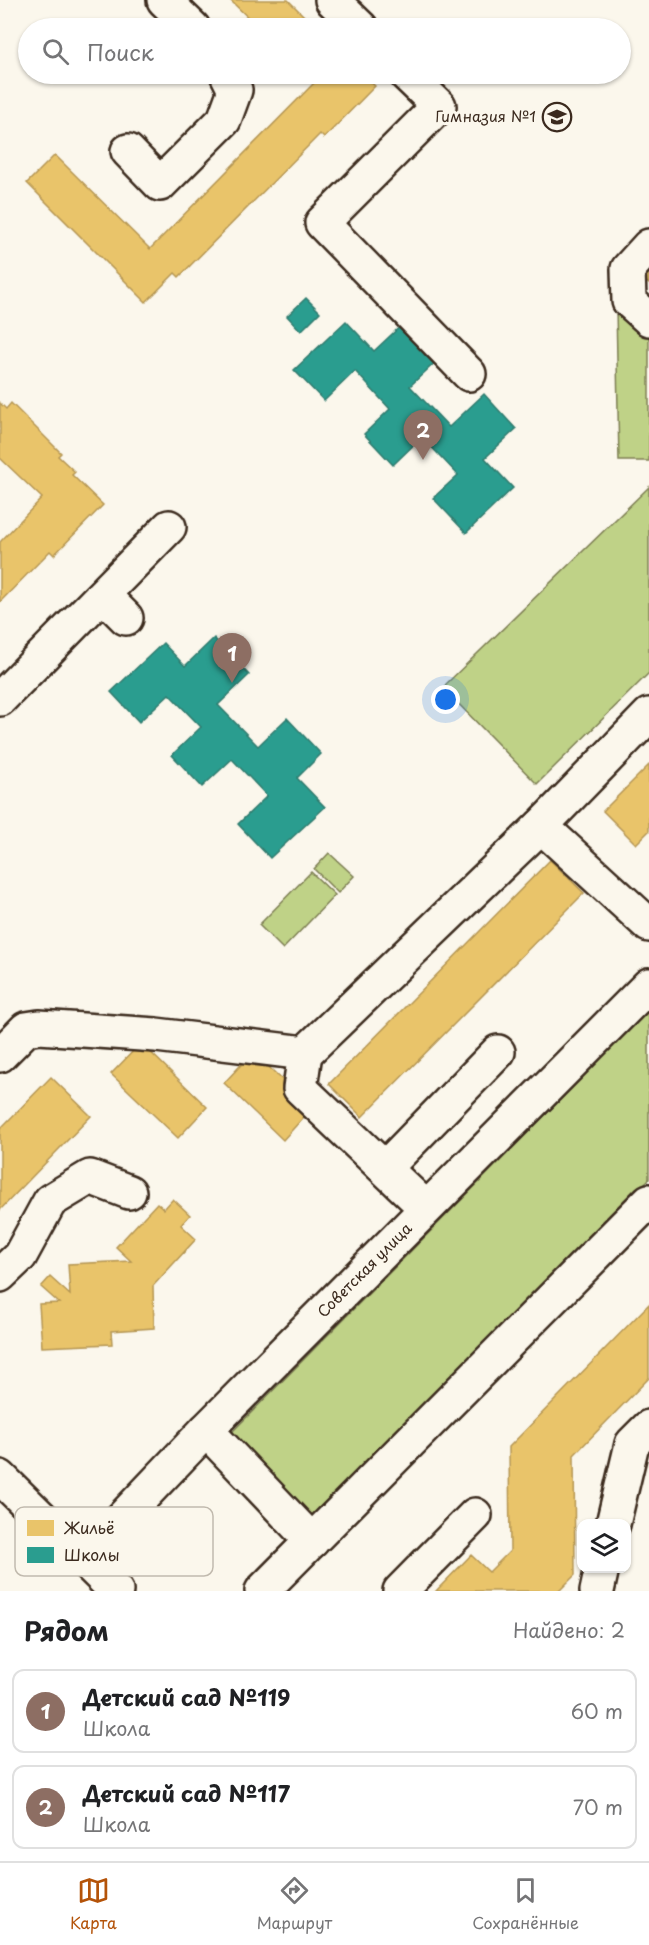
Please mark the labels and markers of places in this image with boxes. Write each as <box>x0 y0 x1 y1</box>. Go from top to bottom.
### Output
school or university icon: Гимназия №1 <box>541 101 573 133</box>
place label: Гимназия №1 <box>435 104 536 127</box>
pin: 2 <box>404 410 442 460</box>
pin: 1 <box>212 634 252 683</box>

